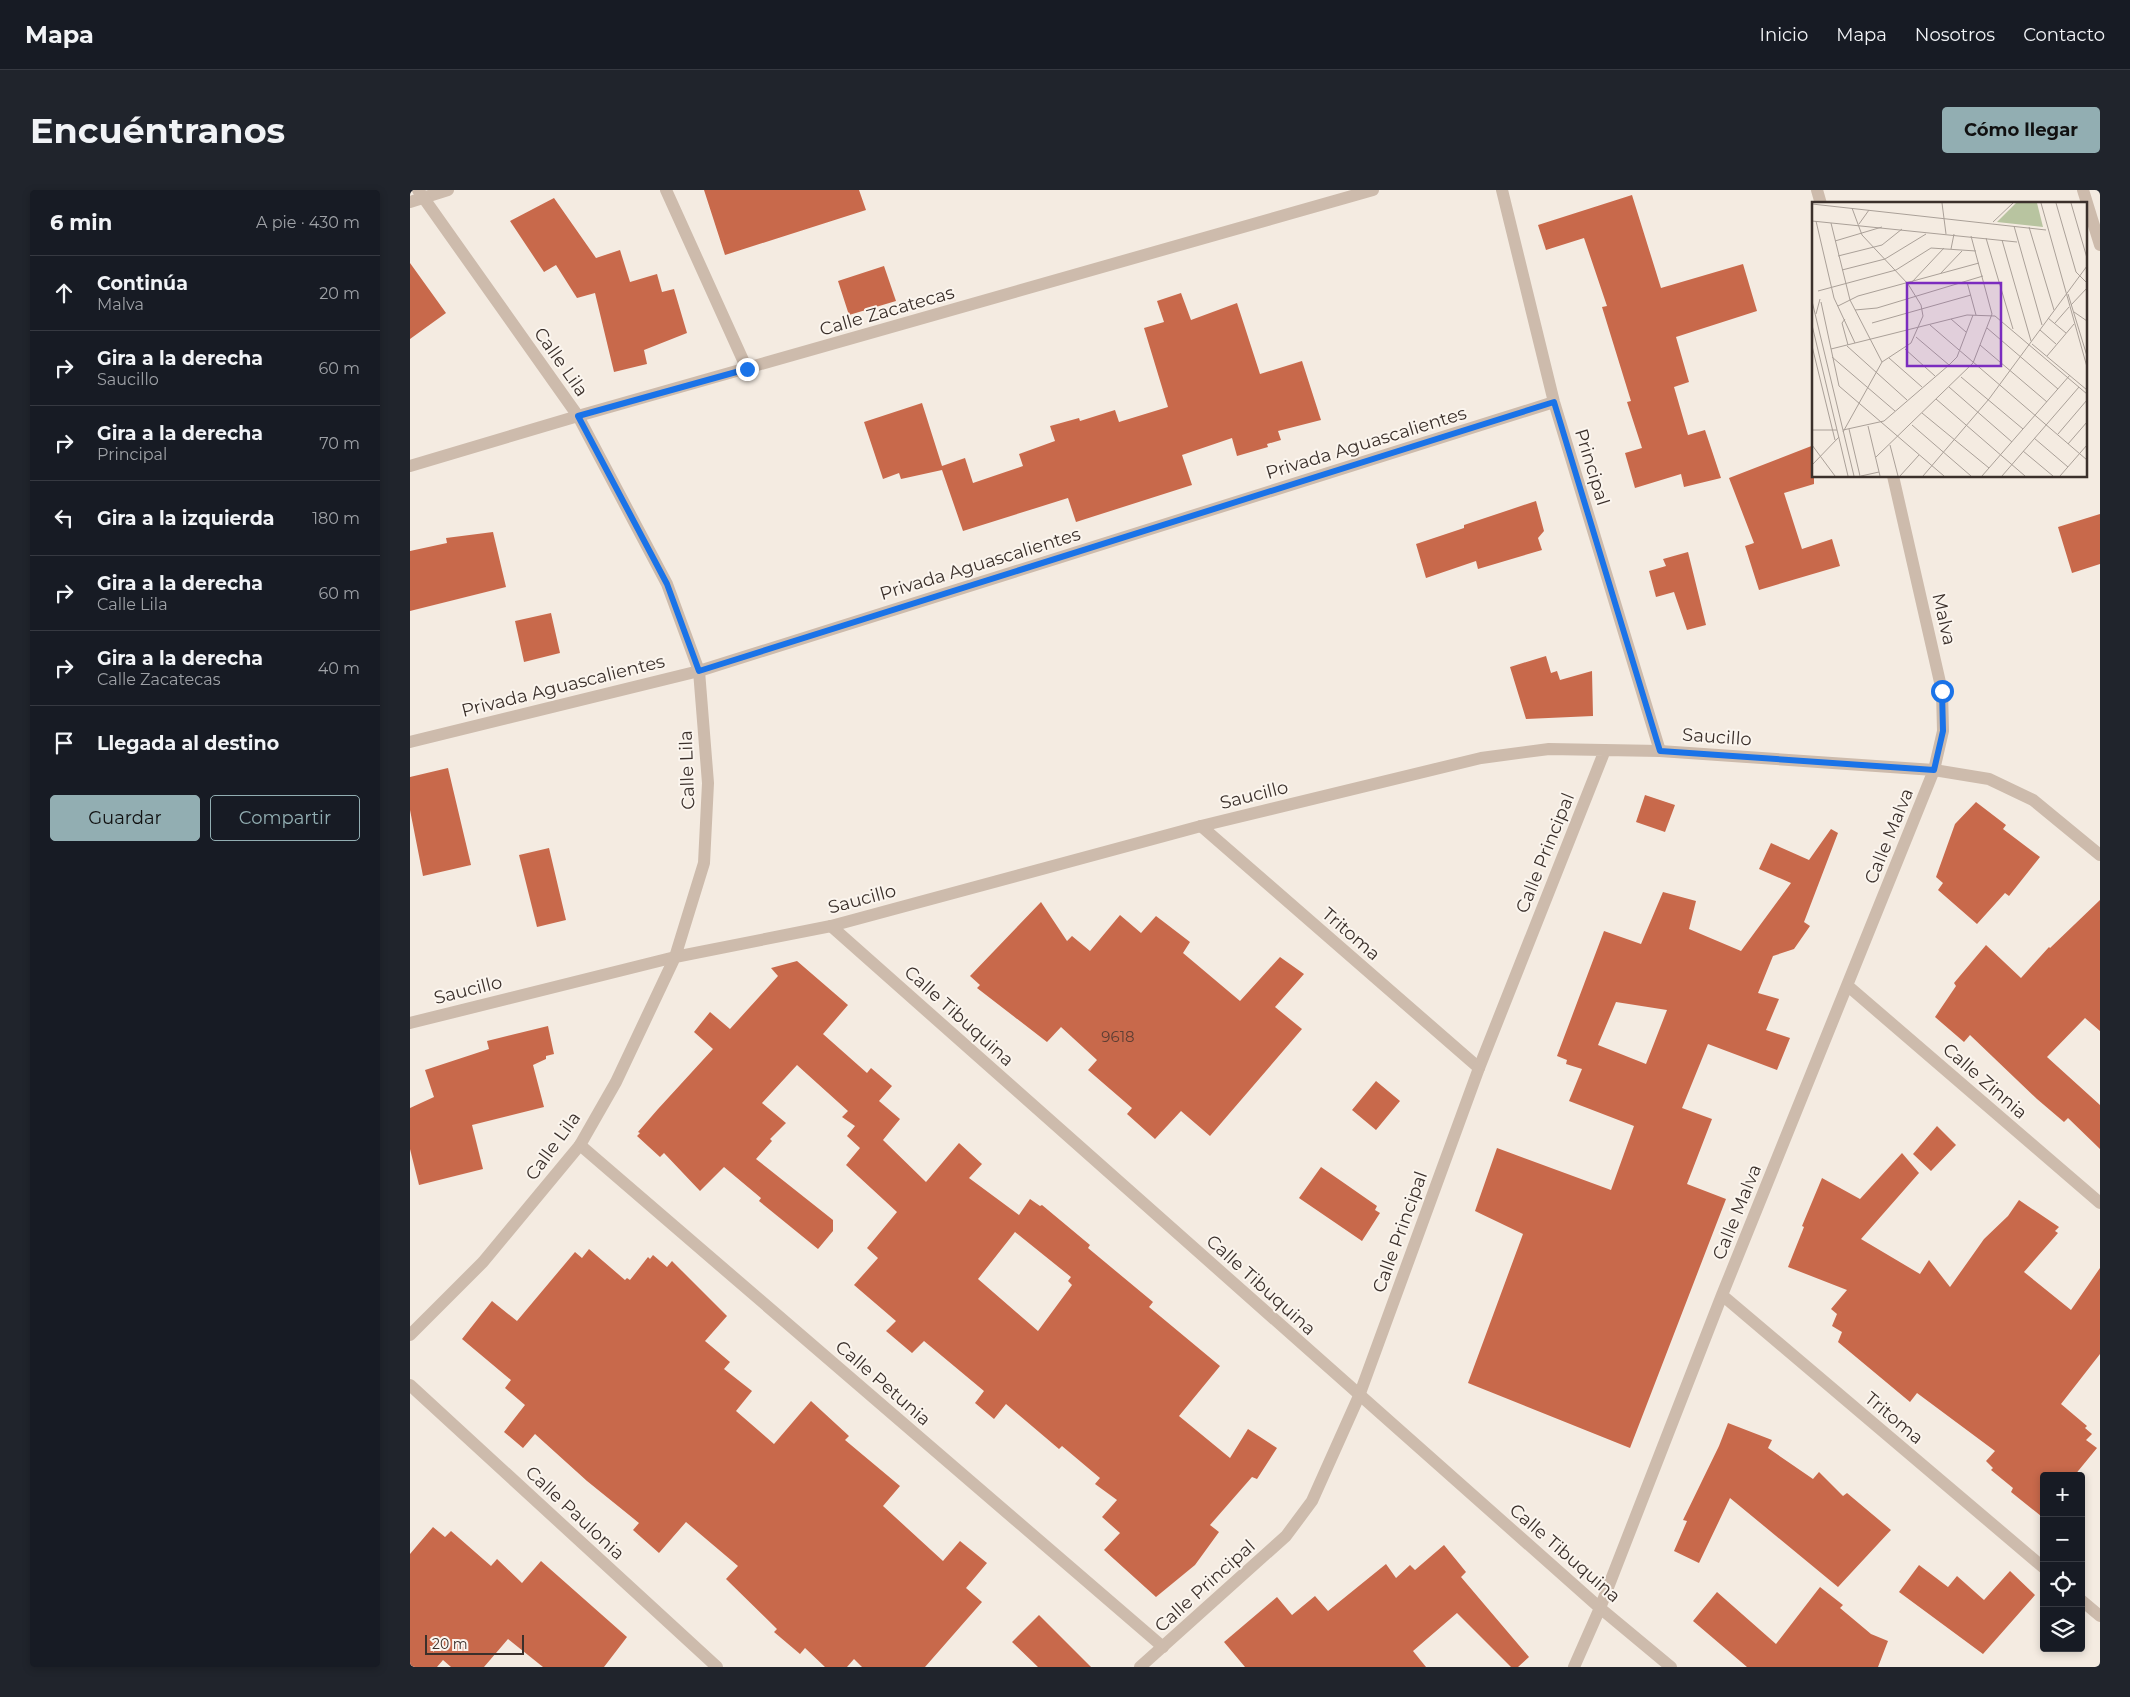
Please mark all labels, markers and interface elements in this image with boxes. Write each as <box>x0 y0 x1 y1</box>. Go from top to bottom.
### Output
text: Mapa <box>25 20 94 49</box>
text: Inicio <box>1760 24 1808 46</box>
text: Mapa <box>1836 24 1887 46</box>
text: Nosotros <box>1915 24 1995 46</box>
text: Contacto <box>2023 24 2105 46</box>
button: Cómo llegar <box>1942 107 2100 153</box>
text: Encuéntranos <box>30 109 285 152</box>
inset map <box>1812 202 2088 478</box>
text: 6 min <box>50 210 112 235</box>
text: A pie · 430 m <box>256 213 360 232</box>
text: Continúa <box>97 272 188 295</box>
icon: ahead <box>50 279 78 307</box>
street label: Calle Zacatecas <box>817 281 957 341</box>
text: 20 m <box>319 284 360 303</box>
text: Malva <box>97 295 144 314</box>
street label: Calle Lila <box>529 323 593 401</box>
text: Gira a la derecha <box>97 347 263 370</box>
icon: right <box>50 354 78 382</box>
route end <box>736 358 759 381</box>
text: 60 m <box>318 359 360 378</box>
text: Saucillo <box>97 370 159 389</box>
street label: Privada Aguascalientes <box>1263 402 1469 484</box>
text: Gira a la derecha <box>97 422 263 445</box>
street label: Principal <box>1570 426 1614 508</box>
icon: right <box>50 429 78 457</box>
text: 70 m <box>319 434 360 453</box>
text: Principal <box>97 445 167 464</box>
icon: left <box>50 504 78 532</box>
text: Gira a la izquierda <box>97 507 275 530</box>
text: 180 m <box>312 509 360 528</box>
street label: Privada Aguascalientes <box>877 523 1083 605</box>
text: Gira a la derecha <box>97 572 263 595</box>
icon: right <box>50 579 78 607</box>
text: 60 m <box>318 584 360 603</box>
street label: Malva <box>1927 591 1961 647</box>
text: Calle Lila <box>97 595 168 614</box>
text: Gira a la derecha <box>97 647 263 670</box>
street label: Privada Aguascalientes <box>459 650 667 722</box>
icon: right <box>50 654 78 682</box>
text: 40 m <box>318 659 360 678</box>
text: Calle Zacatecas <box>97 670 221 689</box>
route start <box>1931 680 1954 703</box>
street label: Saucillo <box>1682 724 1752 750</box>
icon: arrive <box>50 729 78 757</box>
street label: Calle Lila <box>675 730 699 810</box>
text: Llegada al destino <box>97 732 279 755</box>
street label: Saucillo <box>1218 776 1290 814</box>
street label: Calle Malva <box>1860 785 1918 887</box>
street label: Calle Principal <box>1511 790 1579 916</box>
button: Guardar <box>50 795 200 841</box>
button: Compartir <box>210 795 360 841</box>
street label: Saucillo <box>826 879 898 919</box>
street label: Tritoma <box>1317 903 1385 965</box>
street label: Calle Tibuquina <box>900 961 1018 1071</box>
street label: Saucillo <box>432 971 504 1009</box>
house number: 9618 <box>1101 1027 1135 1046</box>
street label: Calle Zinnia <box>1938 1038 2032 1124</box>
street label: Calle Lila <box>521 1107 585 1185</box>
street label: Calle Malva <box>1708 1161 1766 1263</box>
street label: Calle Principal <box>1368 1168 1432 1296</box>
street label: Calle Tibuquina <box>1202 1230 1320 1340</box>
street label: Calle Petunia <box>831 1336 935 1430</box>
street label: Tritoma <box>1860 1387 1928 1449</box>
street label: Calle Paulonia <box>521 1461 629 1565</box>
map controls <box>2040 1472 2085 1652</box>
button: + <box>2040 1472 2085 1517</box>
street label: Calle Tibuquina <box>1505 1499 1625 1607</box>
button: − <box>2040 1517 2085 1562</box>
street label: Calle Principal <box>1150 1535 1260 1637</box>
button: locate <box>2040 1562 2085 1607</box>
button: layers <box>2040 1607 2085 1652</box>
scale bar <box>425 1632 524 1655</box>
text: 20 m <box>432 1635 468 1653</box>

